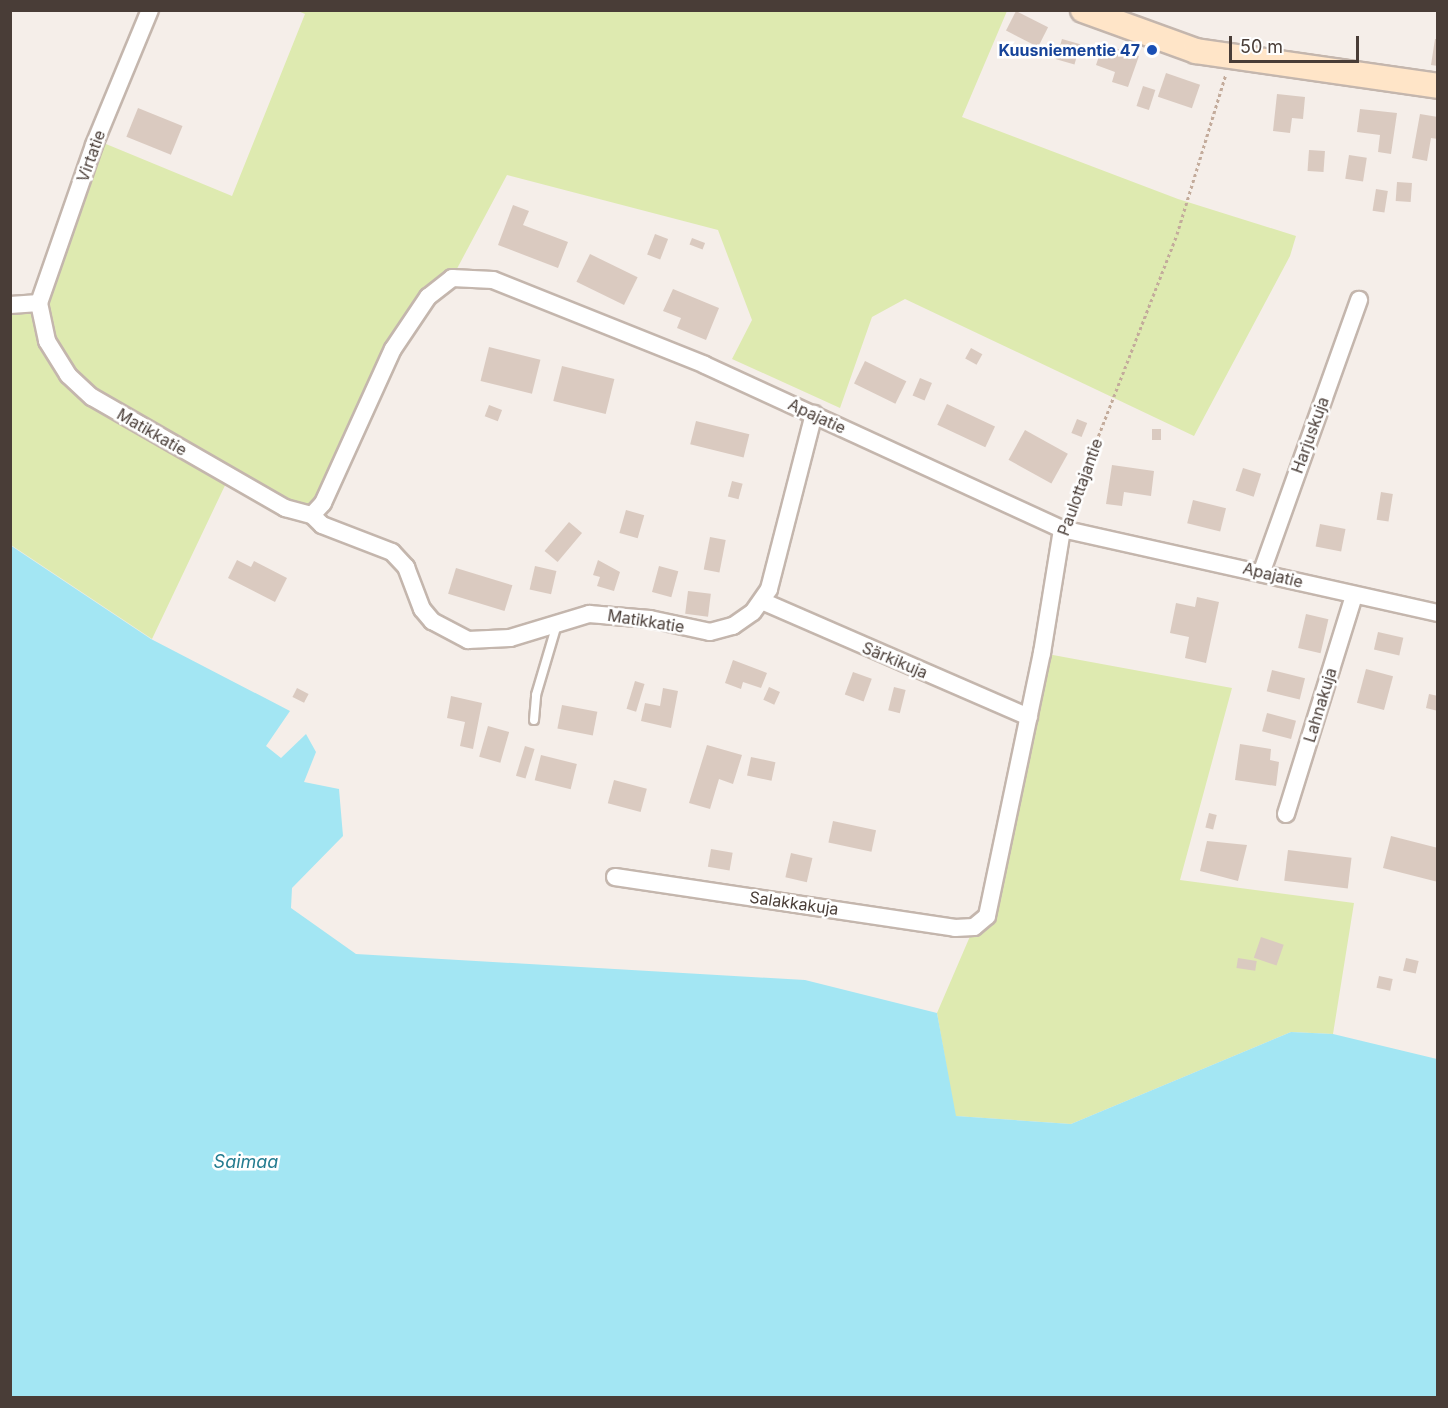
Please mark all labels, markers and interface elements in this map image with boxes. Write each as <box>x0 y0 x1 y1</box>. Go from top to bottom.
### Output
scale bar <box>1232 24 1362 62</box>
text: 50 m <box>1240 36 1283 57</box>
place label: Kuusniementie 47 <box>999 40 1140 60</box>
marker: Kuusniementie 47 <box>1145 43 1159 57</box>
street label: Virtatie <box>73 127 109 185</box>
street label: Apajatie <box>785 394 849 438</box>
street label: Harjuskuja <box>1287 394 1333 476</box>
street label: Matikkatie <box>114 404 190 460</box>
street label: Paulottajantie <box>1054 436 1106 538</box>
street label: Apajatie <box>1241 558 1305 592</box>
street label: Matikkatie <box>606 605 686 637</box>
street label: Särkikuja <box>859 638 931 682</box>
street label: Lahnakuja <box>1300 665 1340 745</box>
street label: Salakkakuja <box>748 887 840 919</box>
water label: Saimaa <box>214 1151 278 1173</box>

